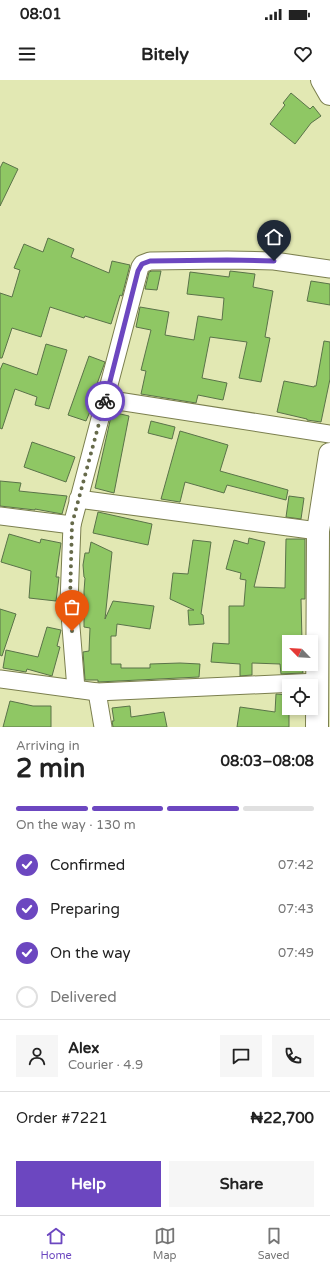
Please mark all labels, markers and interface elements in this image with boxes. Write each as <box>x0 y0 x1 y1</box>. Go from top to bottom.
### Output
text: 08:01 <box>20 5 62 23</box>
icon: menu <box>16 43 38 65</box>
text: Bitely <box>141 43 189 65</box>
icon: heart <box>292 43 314 65</box>
pin <box>257 220 291 261</box>
icon: home <box>263 226 285 248</box>
courier <box>85 381 125 421</box>
icon: bike <box>94 390 116 412</box>
pin <box>55 590 89 631</box>
icon: bag <box>61 596 83 618</box>
north arrow <box>282 635 318 671</box>
map controls <box>282 635 318 715</box>
button: locate <box>282 679 318 715</box>
text: Arriving in <box>16 738 80 754</box>
text: 08:03–08:08 <box>221 752 314 770</box>
text: 2 min <box>16 753 85 784</box>
text: On the way · 130 m <box>16 817 136 833</box>
icon: check <box>16 854 38 876</box>
text: Confirmed <box>50 856 125 874</box>
text: 07:42 <box>278 857 314 873</box>
icon: check <box>16 898 38 920</box>
text: Preparing <box>50 900 120 918</box>
text: 07:43 <box>278 901 314 917</box>
icon: check <box>16 942 38 964</box>
text: On the way <box>50 944 130 962</box>
text: 07:49 <box>278 945 314 961</box>
text: Delivered <box>50 988 117 1006</box>
button: person <box>16 1035 58 1077</box>
button: chat <box>220 1035 262 1077</box>
button: phone <box>272 1035 314 1077</box>
text: Alex <box>68 1039 99 1057</box>
text: Courier · 4.9 <box>68 1057 143 1073</box>
text: Order #7221 <box>16 1109 108 1127</box>
text: ₦22,700 <box>251 1109 314 1127</box>
button: Help <box>16 1161 161 1207</box>
button: Share <box>169 1161 314 1207</box>
tab: Home <box>41 1225 72 1262</box>
tab: Map <box>153 1225 177 1262</box>
tab: Saved <box>258 1225 289 1262</box>

